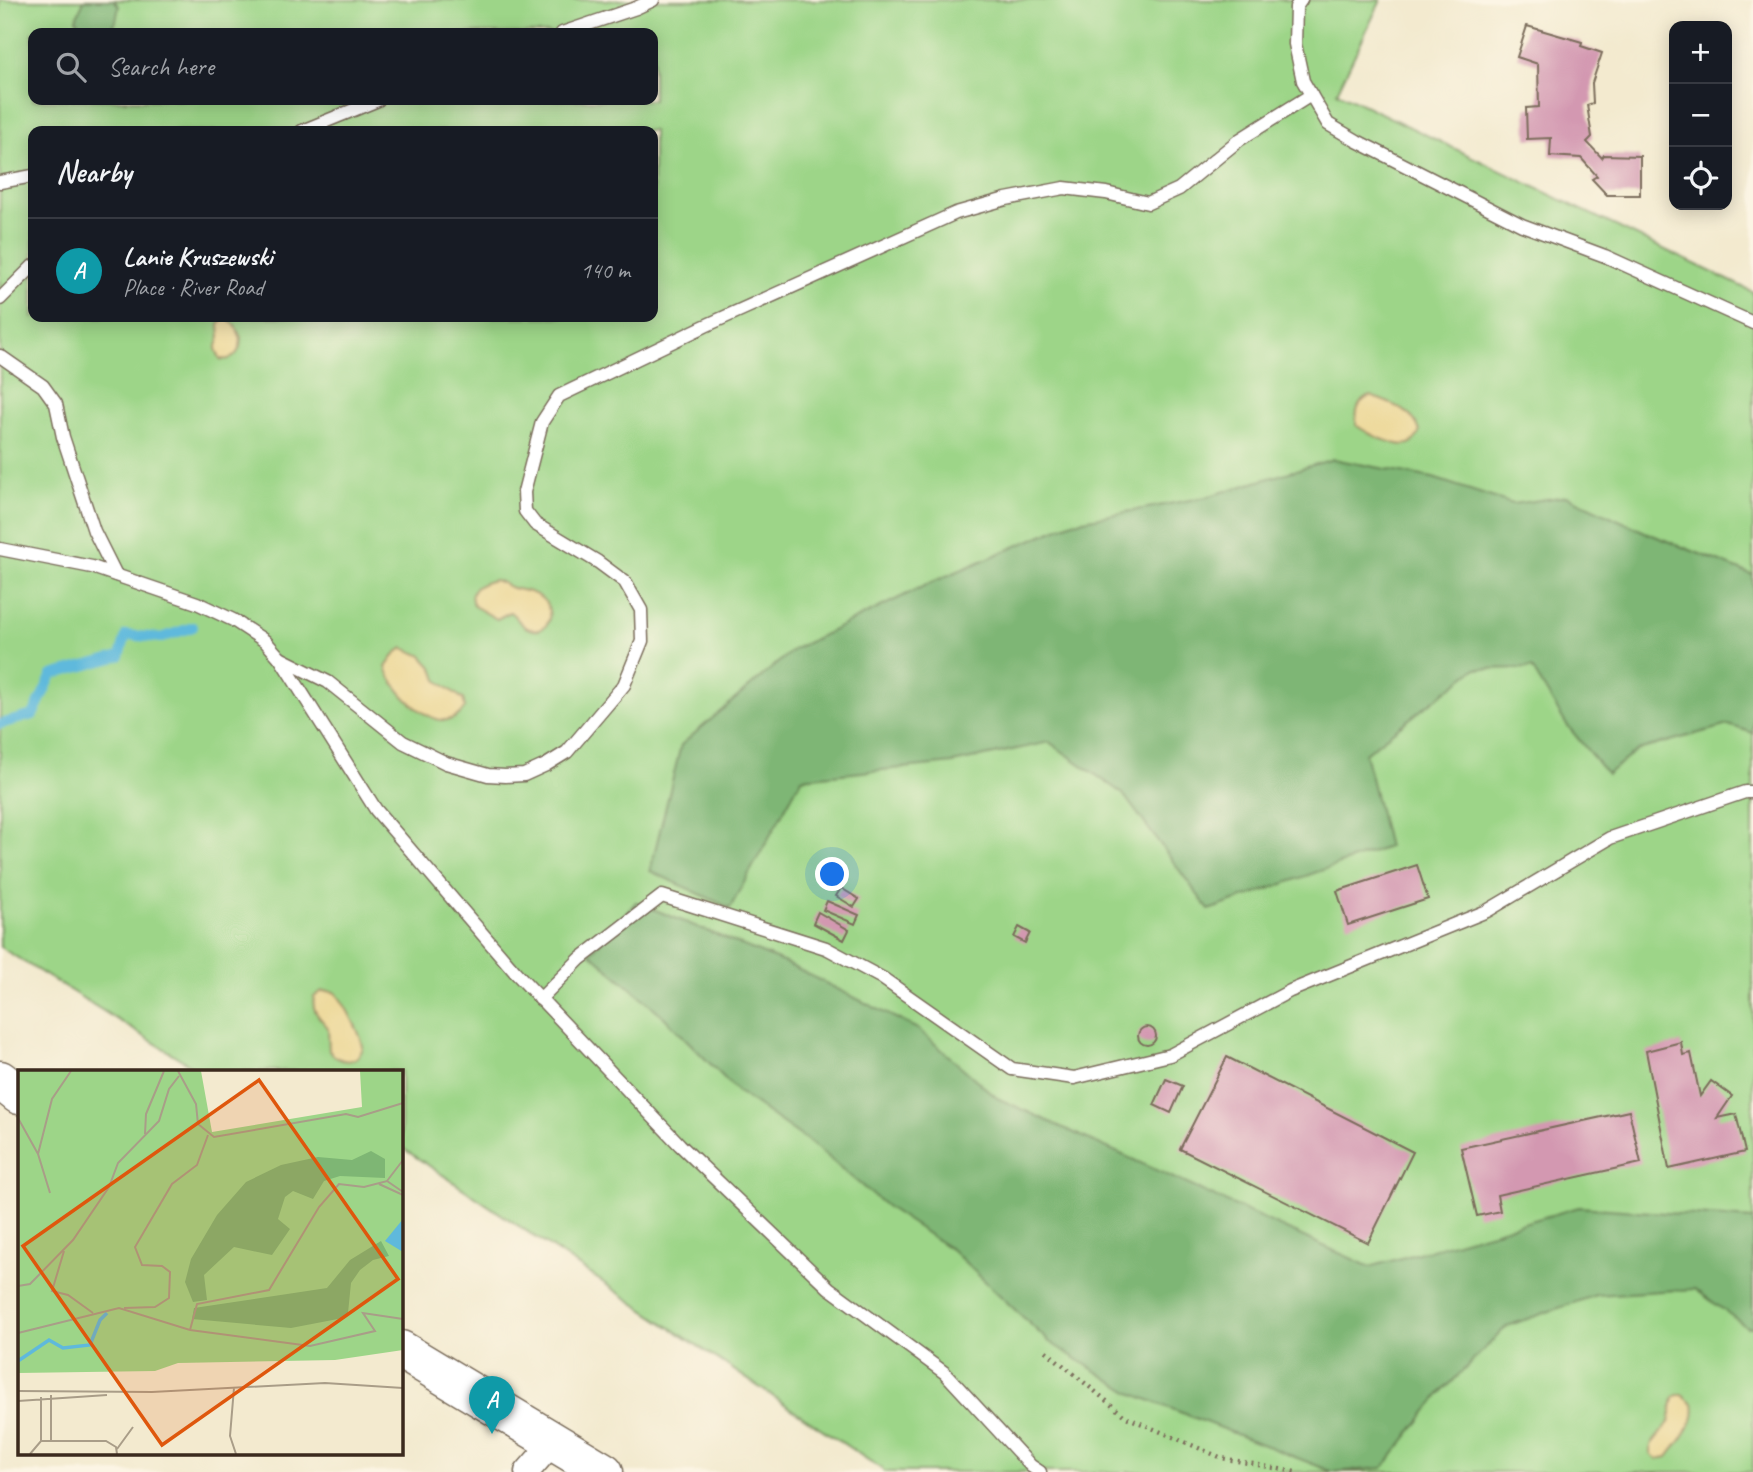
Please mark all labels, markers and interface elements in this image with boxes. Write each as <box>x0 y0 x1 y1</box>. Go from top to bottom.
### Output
map controls <box>1669 21 1732 210</box>
button: + <box>1669 21 1732 84</box>
search box <box>28 28 658 105</box>
icon: search <box>52 48 90 86</box>
text: Search here <box>108 50 214 83</box>
button: − <box>1669 84 1732 147</box>
button: locate <box>1669 147 1732 210</box>
text: Nearby <box>56 153 132 191</box>
text: Lanie Kruszewski <box>123 240 273 273</box>
text: A <box>73 256 85 285</box>
text: 140 m <box>581 256 630 285</box>
text: Place · River Road <box>123 273 263 302</box>
your location <box>815 857 849 891</box>
inset map <box>18 1070 402 1454</box>
pin: A <box>469 1376 515 1434</box>

